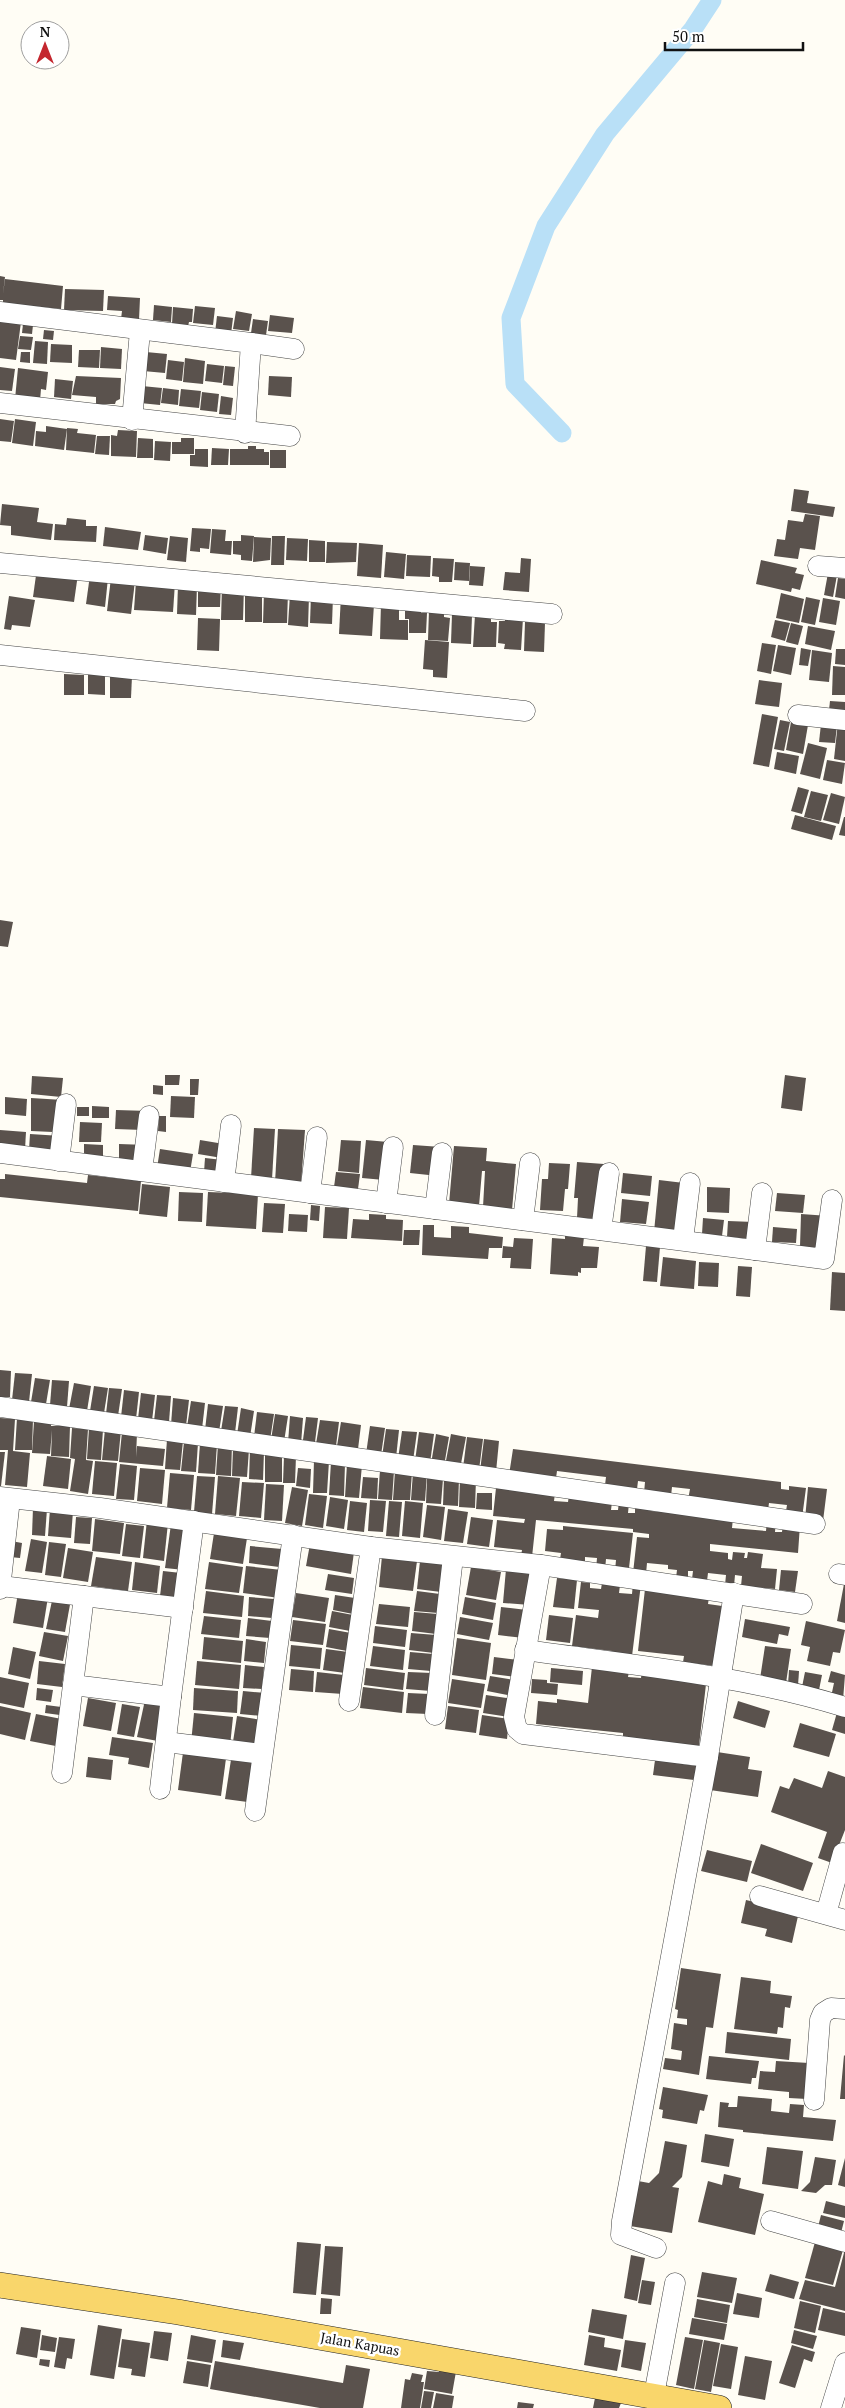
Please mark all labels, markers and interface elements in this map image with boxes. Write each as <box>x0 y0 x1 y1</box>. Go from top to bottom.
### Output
north arrow <box>20 20 70 70</box>
scale bar <box>665 20 802 52</box>
text: N <box>40 22 51 41</box>
text: 50 m <box>672 26 705 46</box>
street label: Jalan Kapuas <box>319 2327 401 2360</box>

